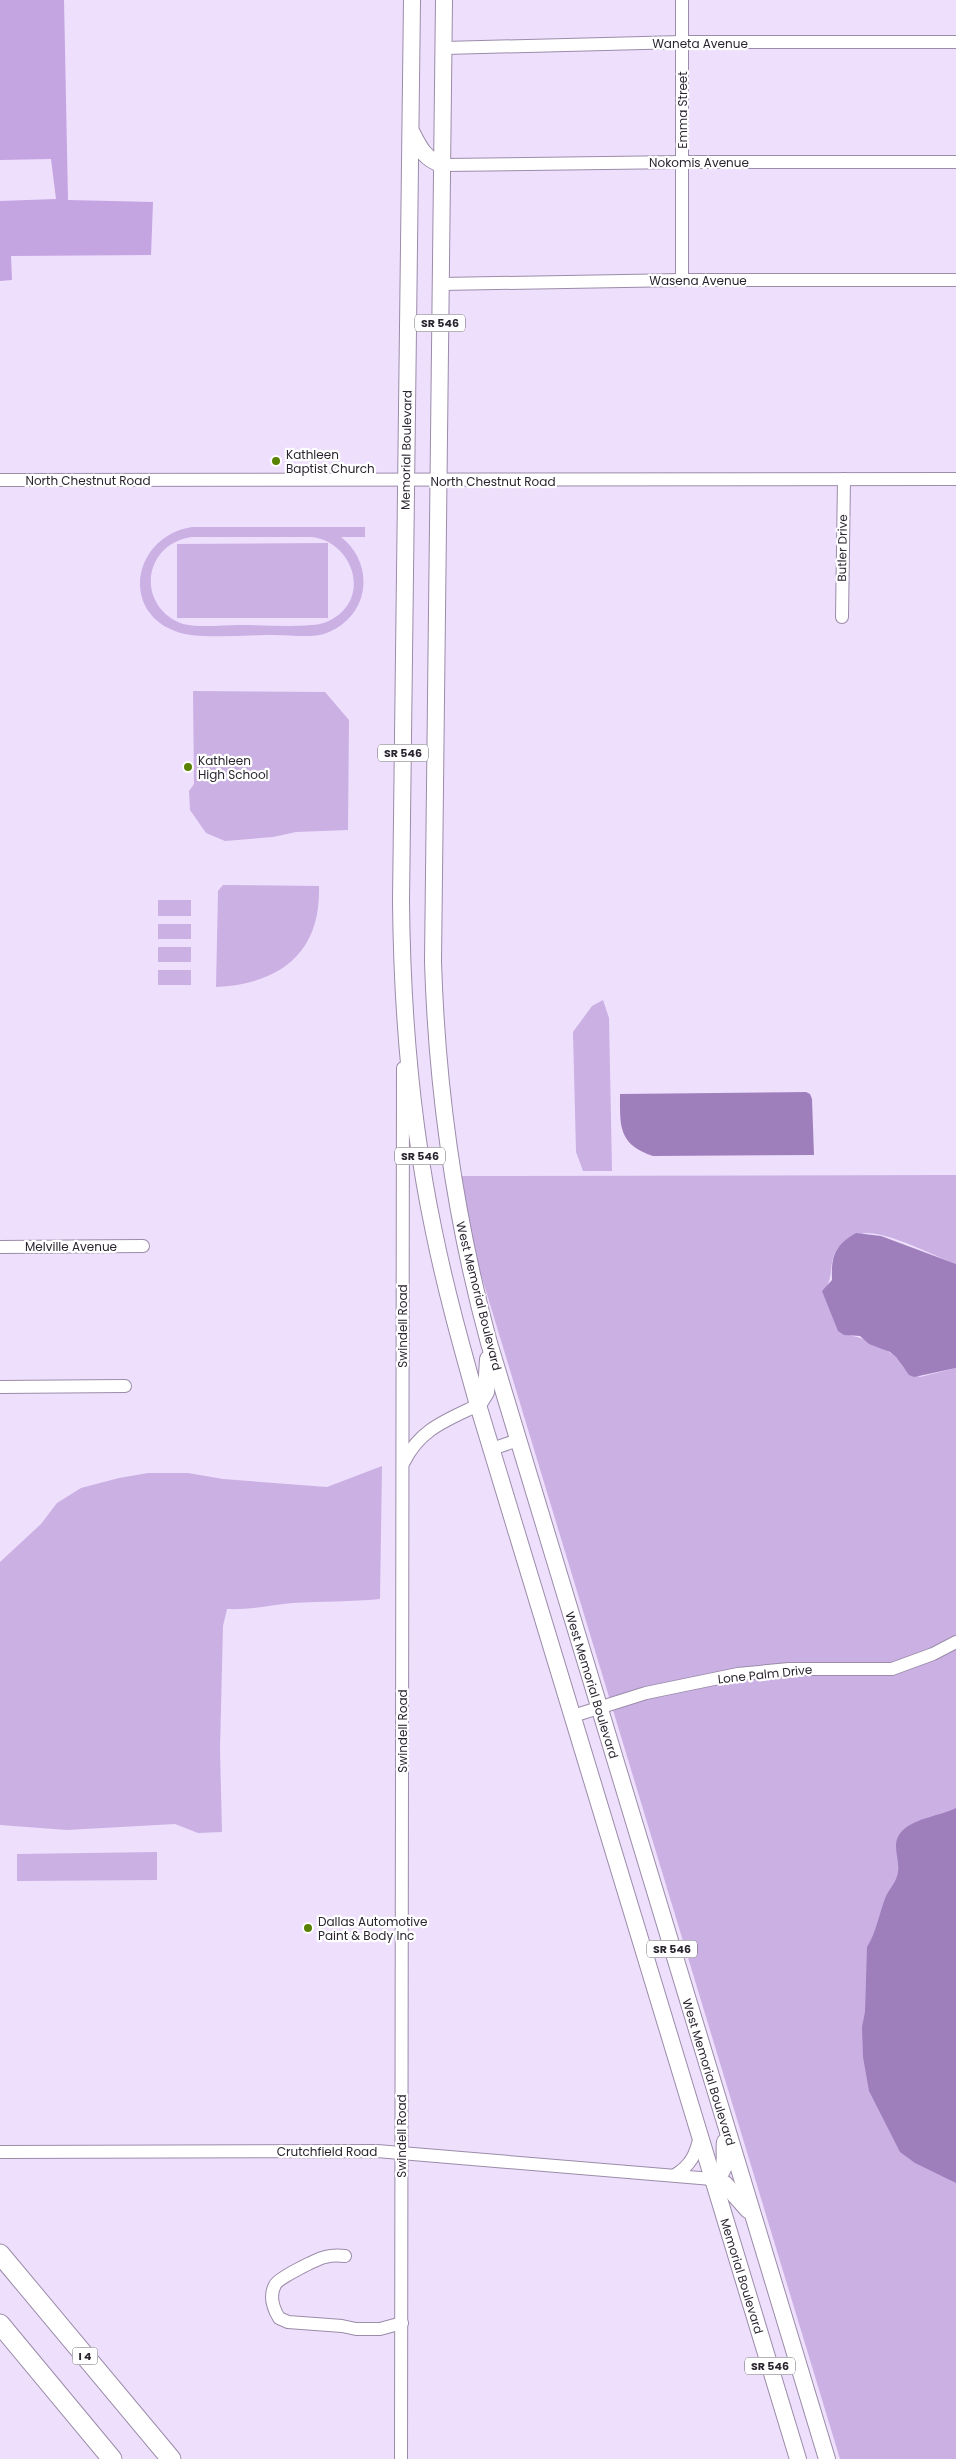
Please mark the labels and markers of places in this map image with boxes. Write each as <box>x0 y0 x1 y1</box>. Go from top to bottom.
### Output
place label: Kathleen Baptist Church <box>286 446 375 477</box>
marker: Kathleen Baptist Church <box>270 455 282 467</box>
place label: Kathleen High School <box>198 752 269 783</box>
marker: Kathleen High School <box>182 761 194 773</box>
place label: Dallas Automotive Paint & Body Inc <box>318 1913 427 1944</box>
marker: Dallas Automotive Paint & Body Inc <box>302 1922 314 1934</box>

